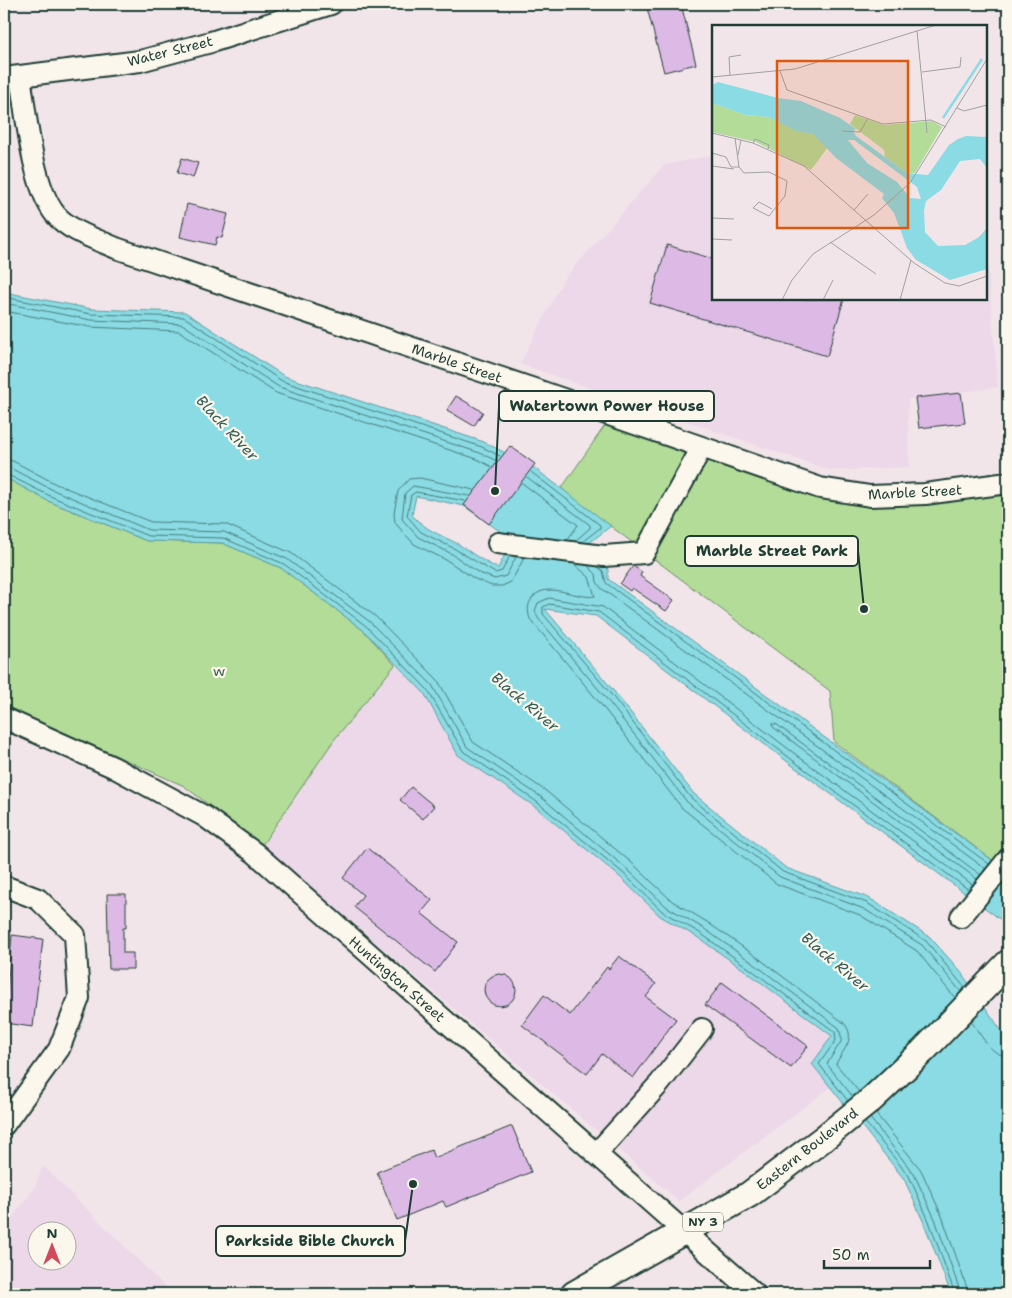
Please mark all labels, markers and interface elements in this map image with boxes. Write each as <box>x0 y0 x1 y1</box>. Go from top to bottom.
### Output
inset map <box>712 25 987 300</box>
street label: Water Street <box>125 32 215 70</box>
street label: Marble Street <box>409 339 505 387</box>
water label: Black River <box>192 391 263 466</box>
callout: Watertown Power House <box>499 391 714 421</box>
text: Watertown Power House <box>509 396 705 416</box>
street label: Marble Street <box>867 481 963 503</box>
callout: Marble Street Park <box>685 536 858 566</box>
text: Marble Street Park <box>696 541 848 561</box>
park label: w <box>213 662 225 680</box>
water label: Black River <box>487 668 564 737</box>
water label: Black River <box>797 928 874 997</box>
street label: Huntington Street <box>345 932 449 1026</box>
street label: Eastern Boulevard <box>753 1104 861 1194</box>
road number: NY 3 <box>683 1212 723 1232</box>
north arrow <box>28 1220 78 1270</box>
text: N <box>46 1224 58 1242</box>
callout: Parkside Bible Church <box>216 1226 405 1256</box>
text: Parkside Bible Church <box>226 1231 394 1251</box>
scale bar <box>824 1238 931 1270</box>
text: 50 m <box>832 1245 870 1265</box>

